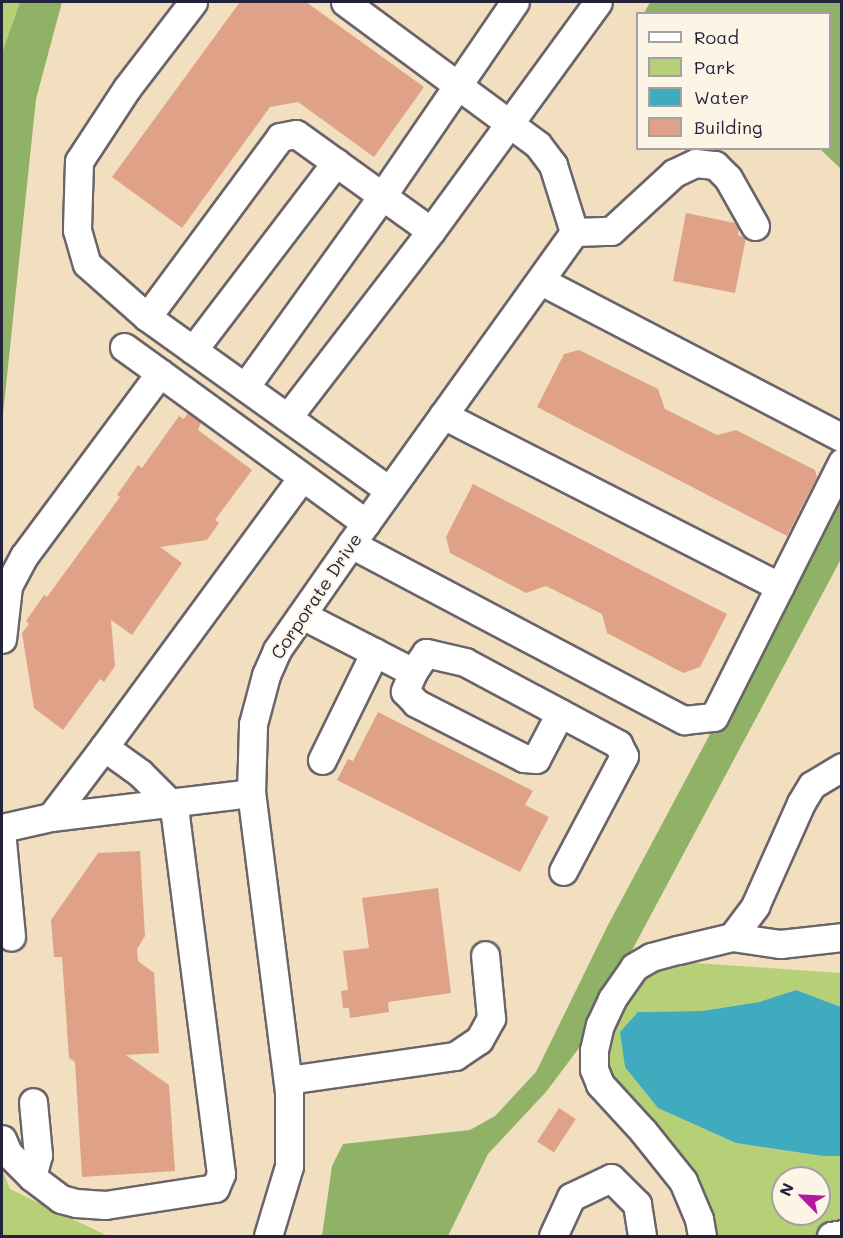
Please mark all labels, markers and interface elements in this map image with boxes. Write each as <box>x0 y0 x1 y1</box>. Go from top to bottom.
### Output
legend <box>636 12 831 150</box>
text: Road <box>694 25 739 49</box>
text: Park <box>694 55 735 79</box>
text: Water <box>694 85 749 109</box>
text: Building <box>694 115 762 139</box>
street label: Corporate Drive <box>266 529 366 663</box>
north arrow <box>771 1166 831 1226</box>
text: N <box>774 1179 798 1199</box>

